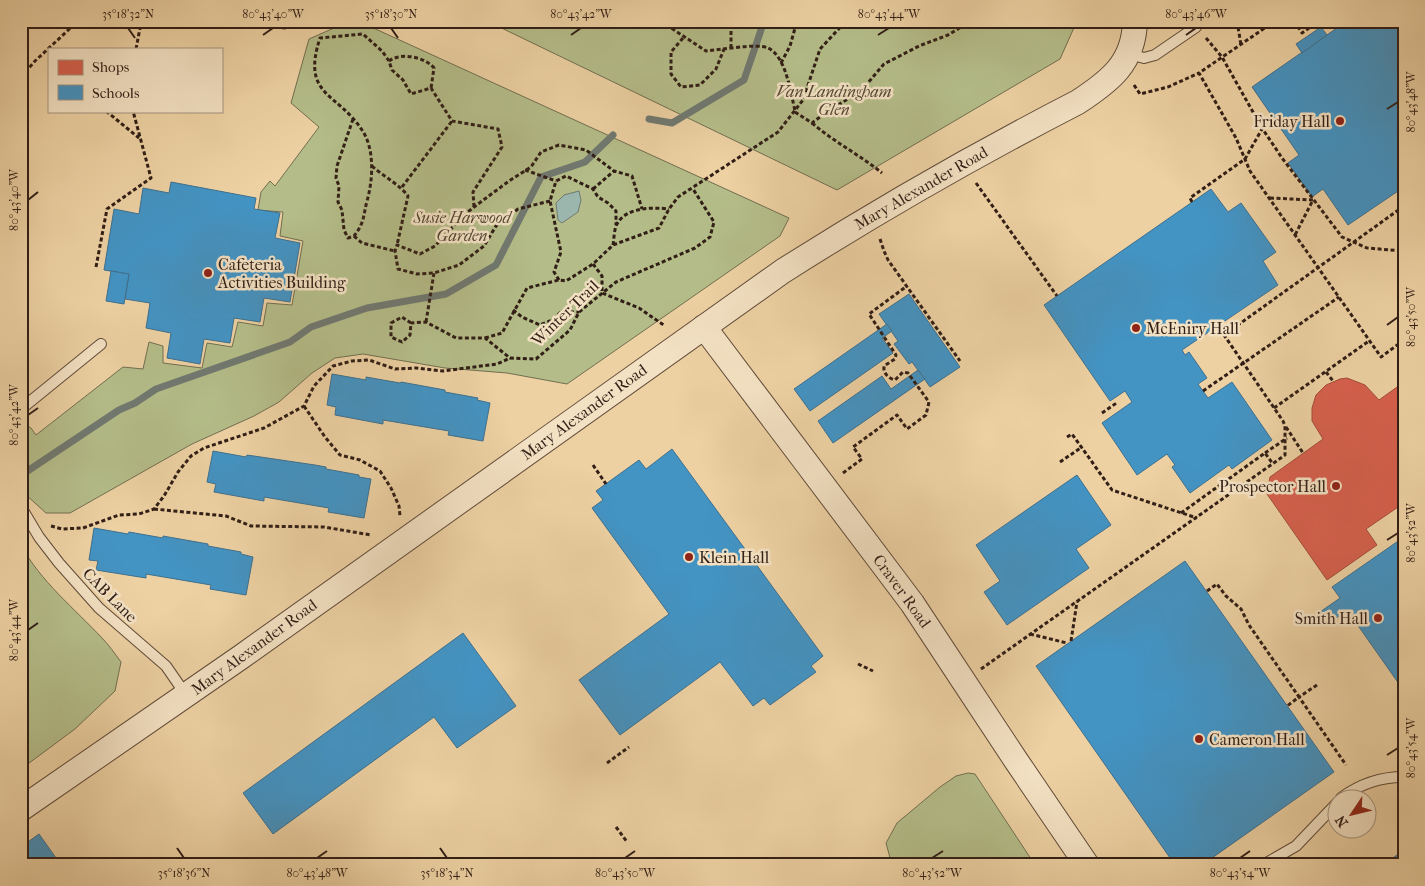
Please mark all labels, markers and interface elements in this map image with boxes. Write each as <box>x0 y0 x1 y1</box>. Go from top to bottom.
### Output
text: 35°18'32"N <box>102 7 154 21</box>
text: 80°43'40"W <box>242 7 305 21</box>
text: 35°18'30"N <box>365 7 417 21</box>
text: 80°43'42"W <box>550 7 613 21</box>
text: 80°43'44"W <box>858 7 921 21</box>
text: 80°43'46"W <box>1165 7 1228 21</box>
legend <box>48 48 222 112</box>
text: Shops <box>92 58 130 76</box>
text: 80°43'48"W <box>1404 70 1418 133</box>
park label: Van Landingham Glen <box>777 82 892 119</box>
text: Schools <box>92 84 140 102</box>
place label: Friday Hall <box>1253 112 1331 131</box>
marker: Friday Hall <box>1334 115 1346 127</box>
street label: Mary Alexander Road <box>851 142 991 234</box>
text: 80°43'40"W <box>7 168 21 231</box>
park label: Susie Harwood Garden <box>412 208 512 245</box>
place label: Cafeteria Activities Building <box>217 255 346 292</box>
marker: Cafeteria Activities Building <box>202 267 214 279</box>
street label: Winter Trail <box>527 276 603 351</box>
text: 80°43'50"W <box>1404 286 1418 347</box>
place label: McEniry Hall <box>1146 319 1239 338</box>
marker: McEniry Hall <box>1130 322 1142 334</box>
street label: Mary Alexander Road <box>517 360 651 464</box>
text: 80°43'42"W <box>7 383 21 446</box>
place label: Prospector Hall <box>1219 477 1327 496</box>
marker: Prospector Hall <box>1330 480 1342 492</box>
text: 80°43'52"W <box>1404 502 1418 563</box>
place label: Klein Hall <box>699 548 770 567</box>
marker: Klein Hall <box>683 551 695 563</box>
street label: Craver Road <box>869 551 935 632</box>
street label: CAB Lane <box>79 564 141 626</box>
street label: Mary Alexander Road <box>187 595 321 699</box>
text: 80°43'44"W <box>7 598 21 661</box>
place label: Smith Hall <box>1295 609 1369 628</box>
marker: Smith Hall <box>1372 612 1384 624</box>
text: 80°43'54"W <box>1404 717 1418 778</box>
place label: Cameron Hall <box>1209 730 1305 749</box>
marker: Cameron Hall <box>1193 733 1205 745</box>
north arrow <box>1328 788 1378 838</box>
text: N <box>1332 812 1352 830</box>
text: 35°18'36"N <box>158 866 210 880</box>
text: 80°43'48"W <box>286 866 349 880</box>
text: 35°18'34"N <box>420 866 474 880</box>
text: 80°43'50"W <box>595 866 656 880</box>
text: 80°43'52"W <box>902 866 963 880</box>
text: 80°43'54"W <box>1210 866 1271 880</box>

